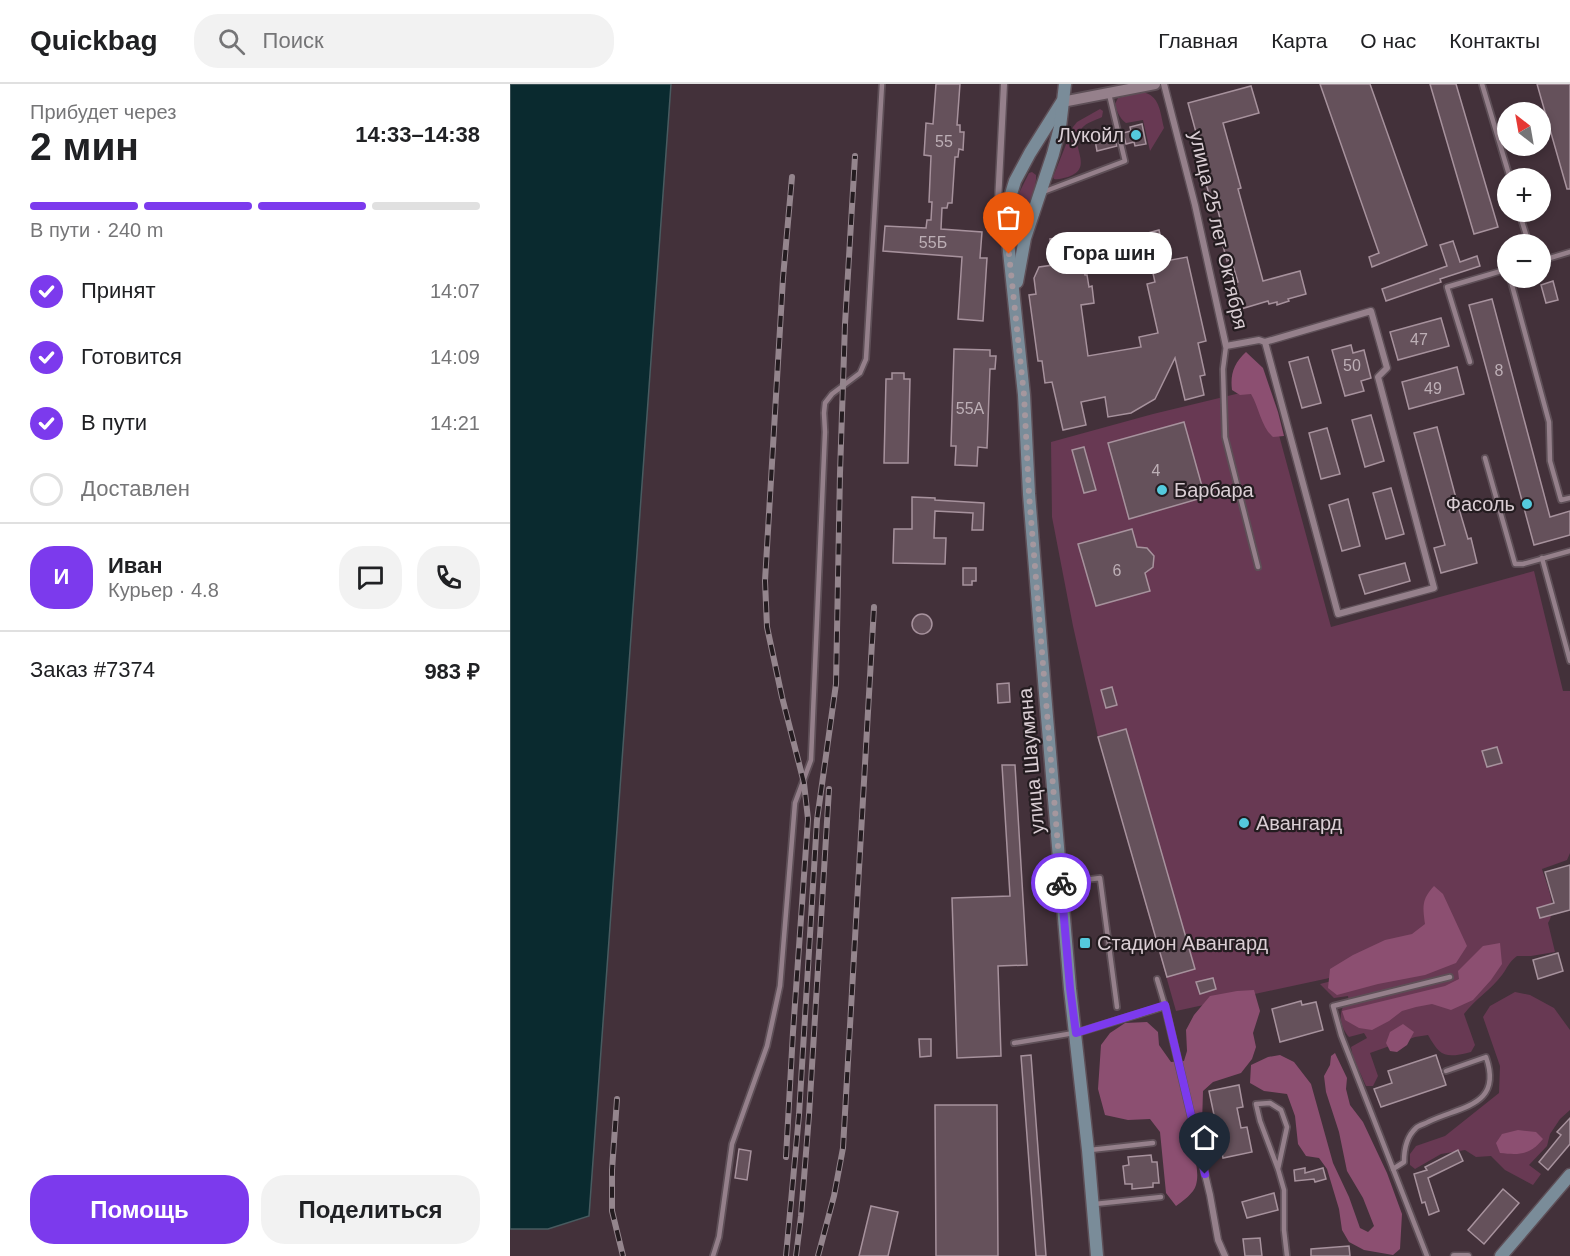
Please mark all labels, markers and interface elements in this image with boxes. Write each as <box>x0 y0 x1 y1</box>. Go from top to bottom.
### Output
search box <box>194 14 614 68</box>
text: Quickbag <box>30 25 158 56</box>
icon: search <box>215 25 248 58</box>
text: Поиск <box>263 28 324 53</box>
text: Главная <box>1158 29 1238 52</box>
text: Карта <box>1271 29 1327 52</box>
text: О нас <box>1360 29 1416 52</box>
text: Контакты <box>1449 29 1540 52</box>
text: Прибудет через <box>30 101 176 123</box>
north arrow <box>1497 102 1551 156</box>
map controls <box>1497 102 1551 288</box>
text: 14:33–14:38 <box>355 122 480 147</box>
place label: Лукойл <box>1058 124 1124 146</box>
text: 2 мин <box>30 125 139 168</box>
marker: Лукойл <box>1129 128 1143 142</box>
street label: улица 25 лет Октября <box>1185 129 1253 331</box>
house number: 55 <box>935 133 953 150</box>
button: + <box>1497 168 1551 222</box>
pin <box>983 192 1034 254</box>
icon: bag <box>992 201 1025 234</box>
text: В пути · 240 m <box>30 219 163 241</box>
callout: Гора шин <box>1045 233 1171 275</box>
house number: 55Б <box>919 234 947 251</box>
button: − <box>1497 234 1551 288</box>
text: Гора шин <box>1063 242 1155 264</box>
icon: check <box>30 275 63 308</box>
text: Принят <box>81 278 155 303</box>
text: 14:07 <box>430 280 480 302</box>
house number: 47 <box>1410 331 1428 348</box>
icon: check <box>30 341 63 374</box>
text: Готовится <box>81 344 182 369</box>
text: 14:09 <box>430 346 480 368</box>
house number: 50 <box>1343 357 1361 374</box>
house number: 8 <box>1495 362 1504 379</box>
house number: 49 <box>1424 380 1442 397</box>
house number: 55А <box>956 400 985 417</box>
icon: check <box>30 407 63 440</box>
text: В пути <box>81 410 147 435</box>
text: 14:21 <box>430 412 480 434</box>
house number: 4 <box>1152 462 1161 479</box>
text: Доставлен <box>81 476 190 501</box>
place label: Барбара <box>1174 479 1255 501</box>
marker: Барбара <box>1155 483 1169 497</box>
place label: Фасоль <box>1446 493 1515 515</box>
marker: Фасоль <box>1520 497 1534 511</box>
button: chat <box>339 546 402 609</box>
button: phone <box>417 546 480 609</box>
text: Иван <box>108 553 163 578</box>
house number: 6 <box>1113 562 1122 579</box>
text: И <box>54 564 69 589</box>
text: Курьер · 4.8 <box>108 579 219 601</box>
text: Заказ #7374 <box>30 657 155 682</box>
text: 983 ₽ <box>424 659 480 684</box>
street label: улица Шаумяна <box>1014 686 1048 835</box>
place label: Авангард <box>1256 812 1343 834</box>
marker: Авангард <box>1237 816 1251 830</box>
courier <box>1031 853 1091 913</box>
icon: bike <box>1045 867 1078 900</box>
place label: Стадион Авангард <box>1097 932 1269 954</box>
marker: Стадион Авангард <box>1078 936 1092 950</box>
pin <box>1179 1112 1230 1174</box>
icon: home <box>1188 1121 1221 1154</box>
button: Помощь <box>30 1175 249 1244</box>
button: Поделиться <box>261 1175 480 1244</box>

